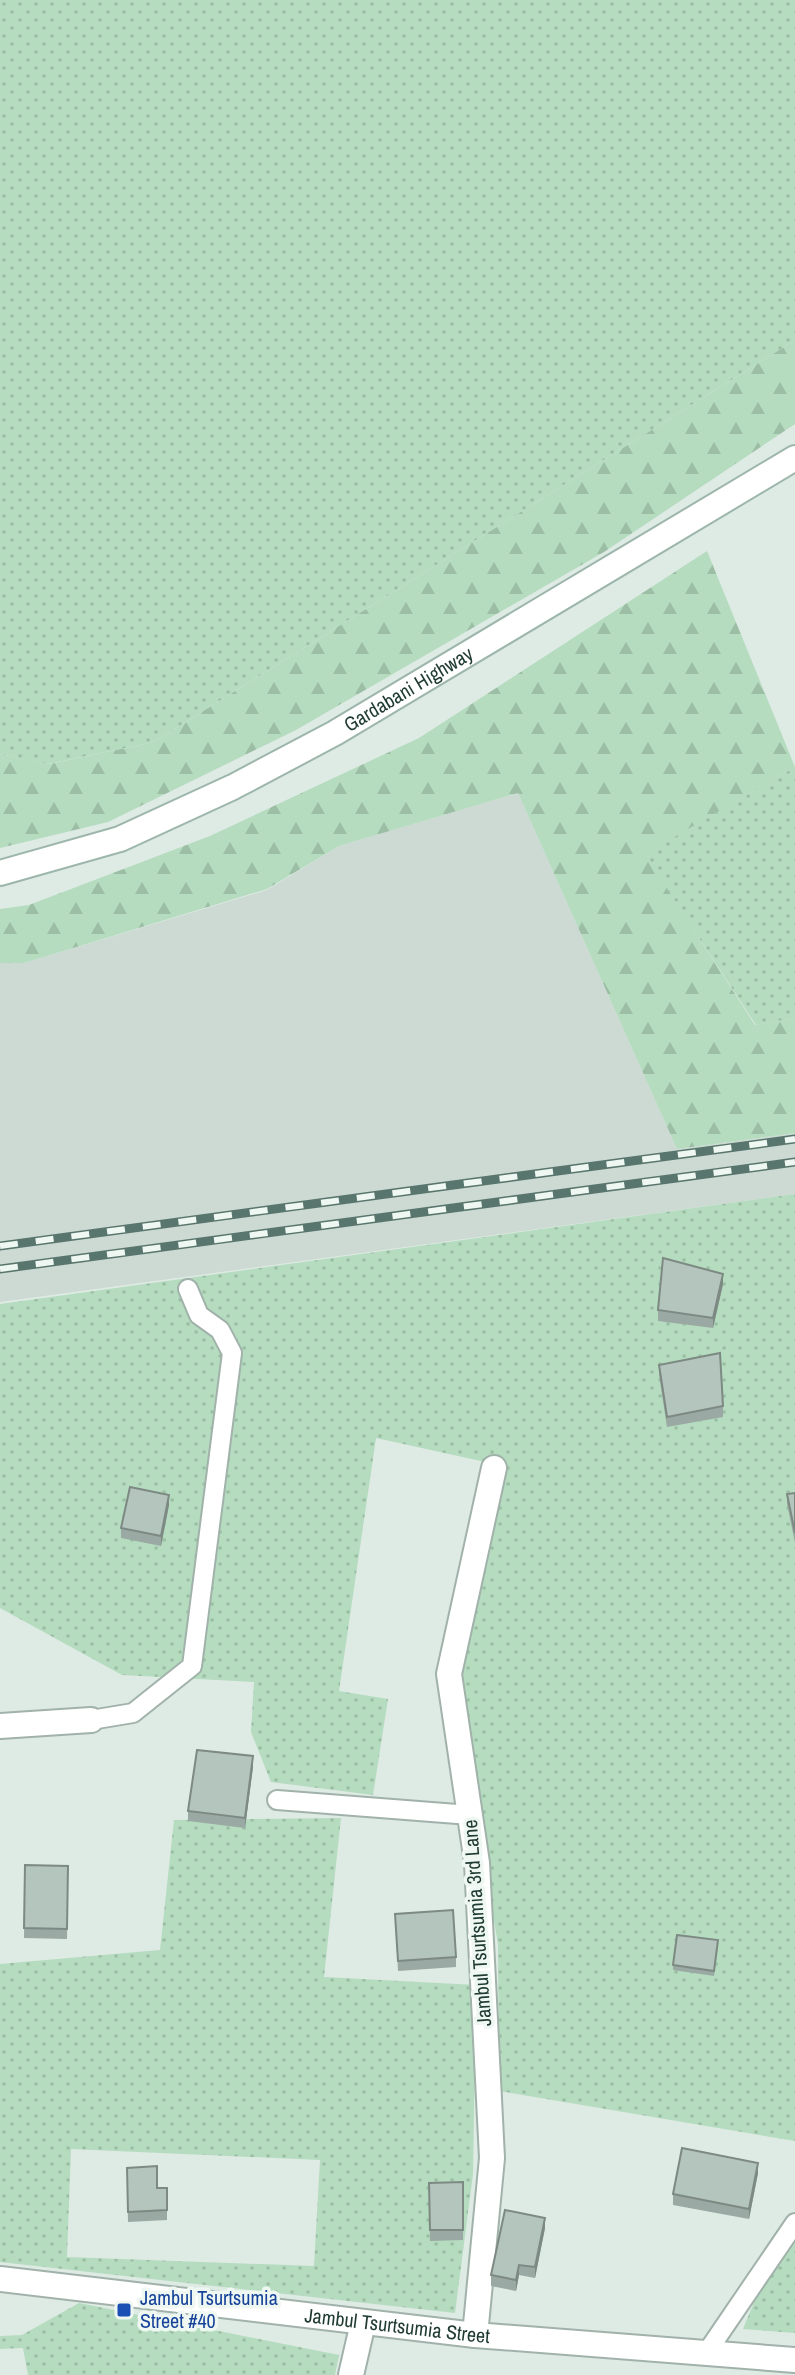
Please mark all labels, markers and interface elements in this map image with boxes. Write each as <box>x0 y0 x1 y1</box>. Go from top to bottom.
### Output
street label: Gardabani Highway <box>339 639 478 738</box>
street label: Jambul Tsurtsumia 3rd Lane <box>456 1819 497 2027</box>
place label: Jambul Tsurtsumia Street #40 <box>140 2284 278 2334</box>
marker: Jambul Tsurtsumia Street #40 <box>115 2301 133 2319</box>
street label: Jambul Tsurtsumia Street <box>303 2301 491 2349</box>

